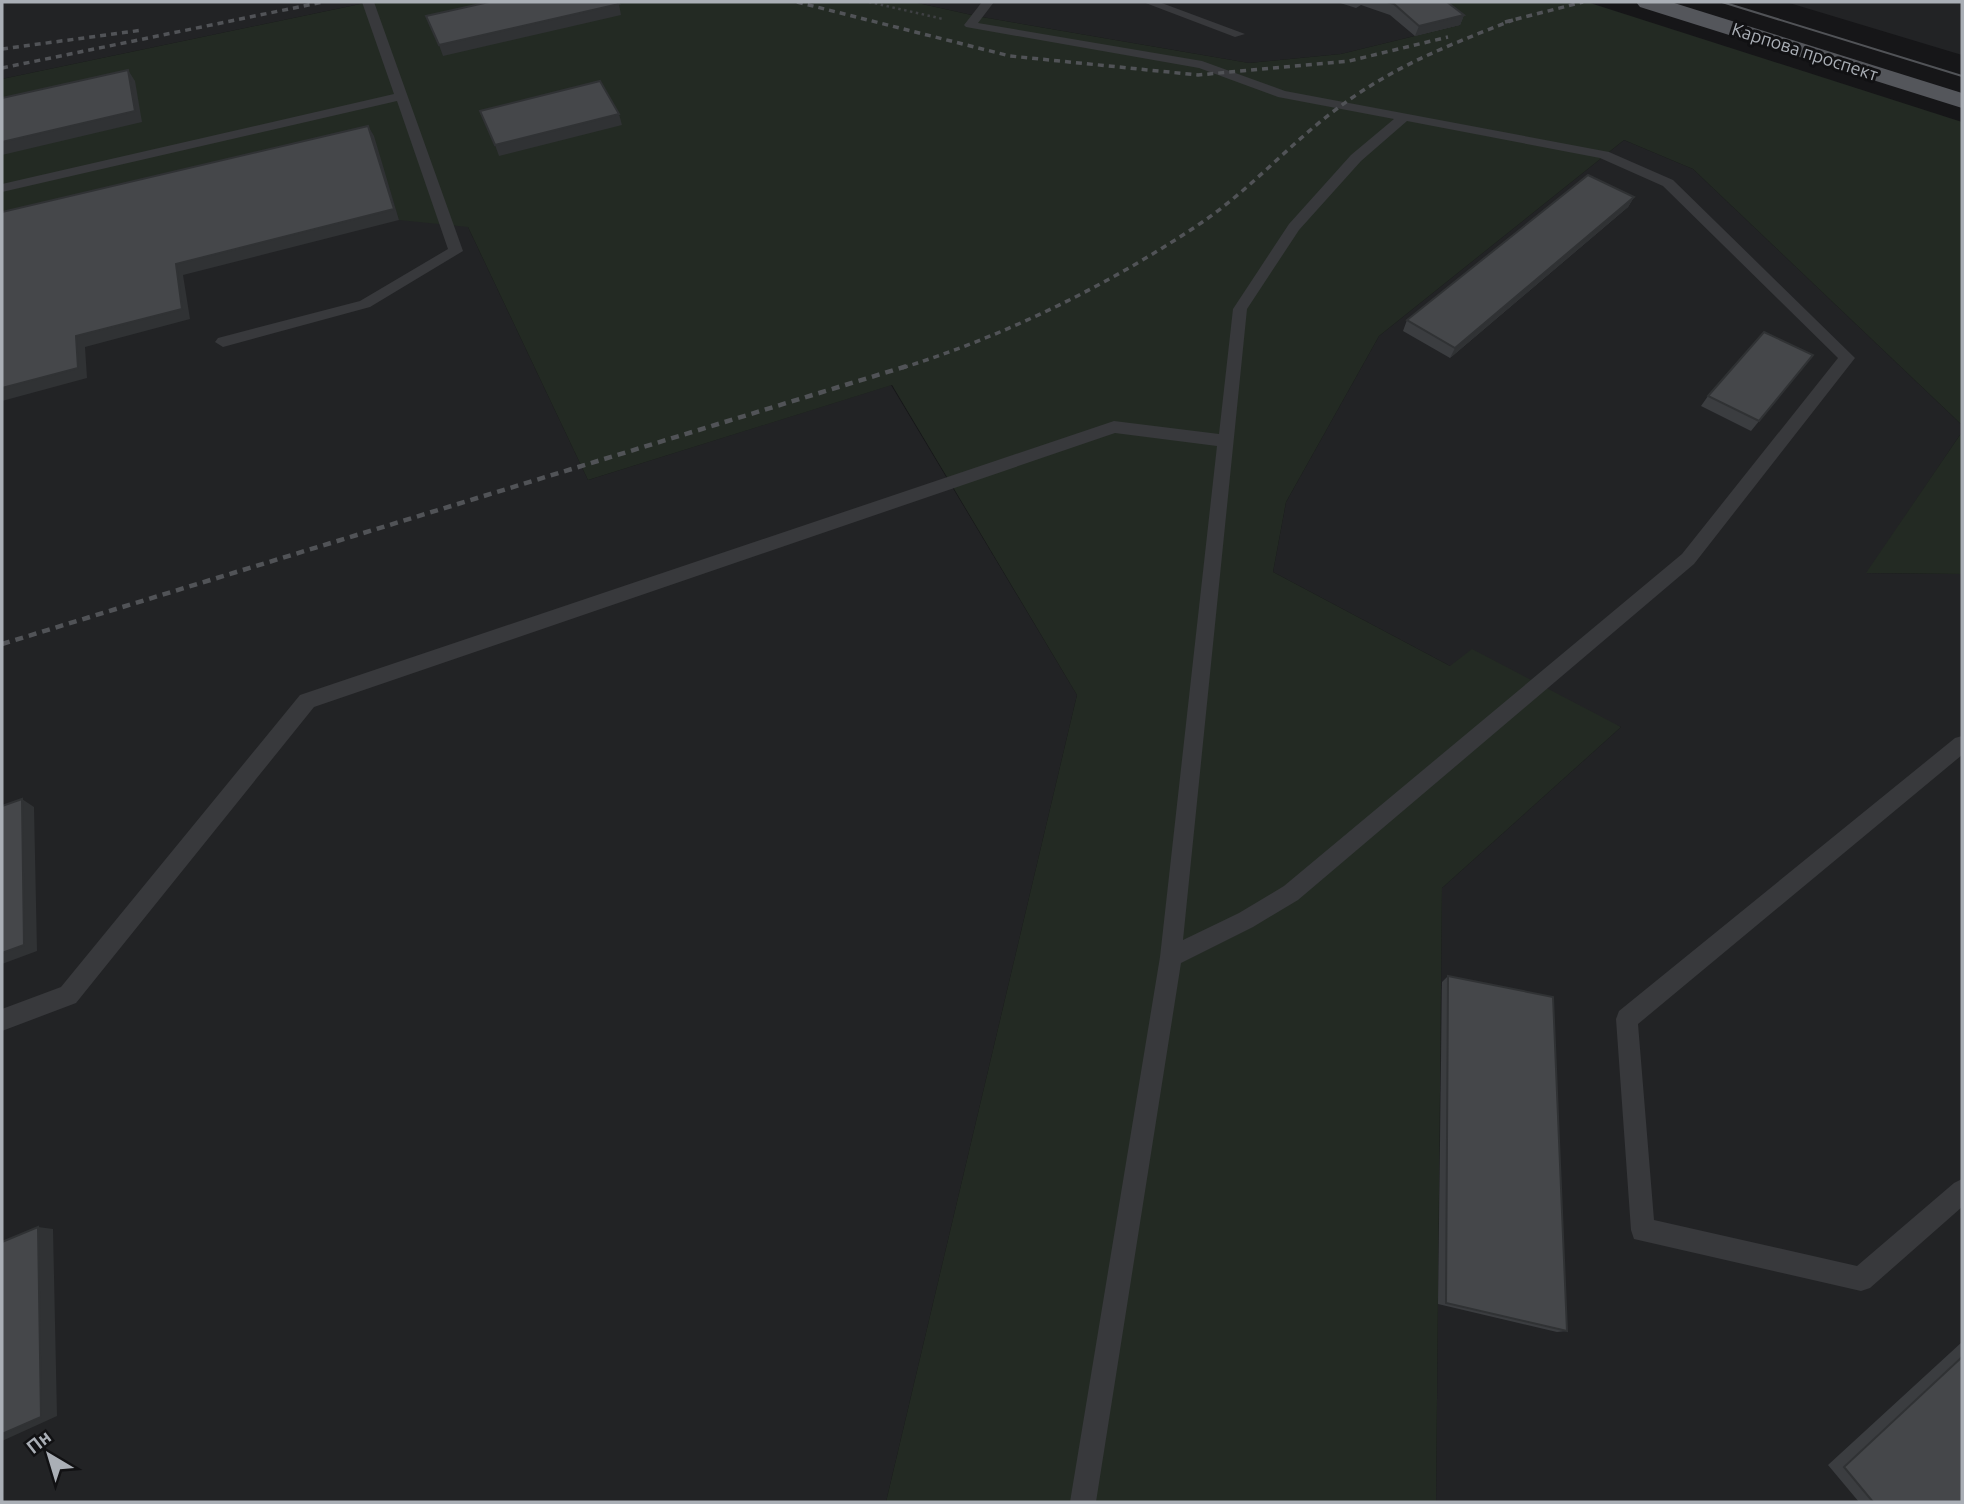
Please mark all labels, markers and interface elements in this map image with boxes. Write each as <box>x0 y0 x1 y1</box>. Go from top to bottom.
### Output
street label: Карпова проспект <box>1730 18 1880 84</box>
north arrow <box>14 1420 84 1490</box>
text: Пн <box>22 1425 55 1458</box>

